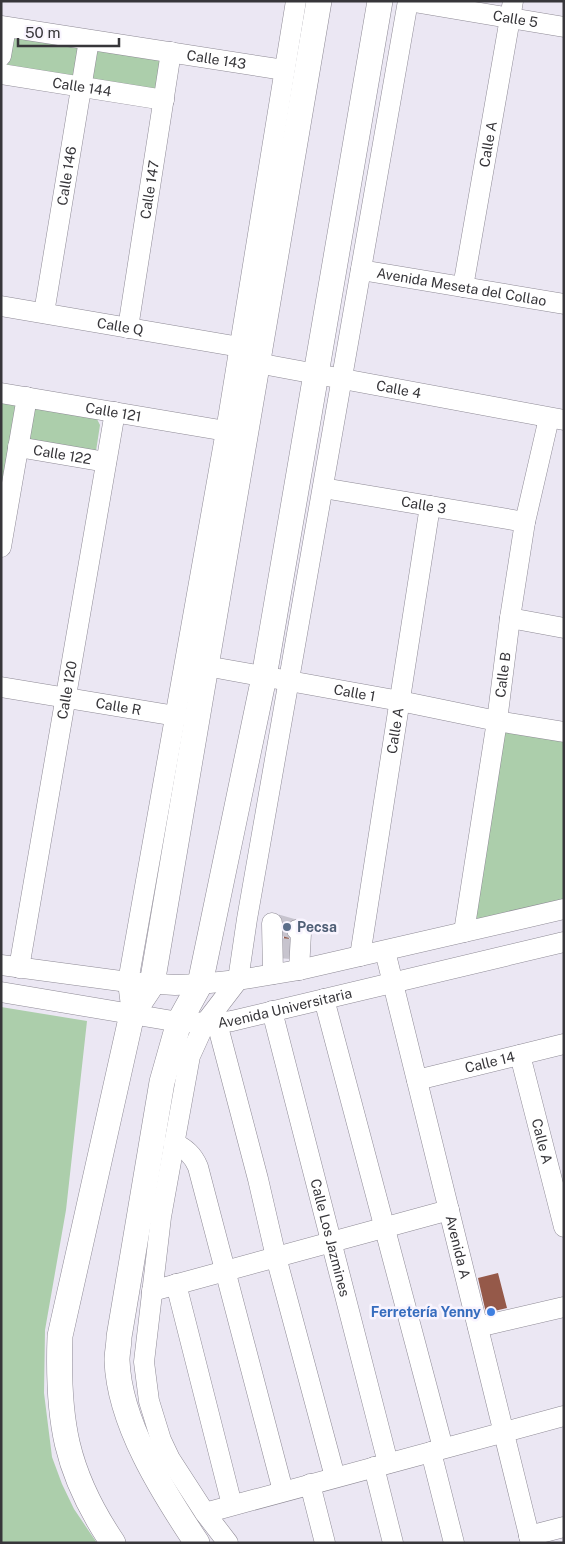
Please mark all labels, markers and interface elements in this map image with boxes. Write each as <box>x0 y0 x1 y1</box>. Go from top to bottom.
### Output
street label: Calle 5 <box>492 7 539 31</box>
scale bar <box>18 15 119 47</box>
text: 50 m <box>25 24 60 41</box>
street label: Calle 143 <box>186 47 247 72</box>
street label: Calle 144 <box>51 74 113 100</box>
street label: Calle A <box>476 120 500 168</box>
street label: Calle 146 <box>54 145 79 207</box>
street label: Calle 147 <box>137 159 162 220</box>
street label: Avenida Meseta del Collao <box>376 265 548 309</box>
street label: Calle Q <box>96 315 145 338</box>
street label: Calle 4 <box>375 377 423 401</box>
street label: Calle 121 <box>84 399 142 425</box>
street label: Calle 122 <box>32 442 93 467</box>
street label: Calle 3 <box>400 493 447 517</box>
street label: Calle B <box>492 651 514 699</box>
street label: Calle 120 <box>54 660 80 721</box>
street label: Calle 1 <box>332 681 377 704</box>
street label: Calle R <box>94 695 142 718</box>
street label: Calle A <box>384 706 407 755</box>
place label: Pecsa <box>297 919 337 935</box>
marker: Pecsa <box>281 921 293 933</box>
street label: Avenida Universitaria <box>217 985 353 1031</box>
street label: Calle 14 <box>463 1048 517 1076</box>
street label: Calle A <box>529 1117 556 1166</box>
street label: Calle Los Jazmines <box>307 1177 353 1298</box>
street label: Avenida A <box>442 1214 474 1281</box>
place label: Ferretería Yenny <box>371 1304 481 1320</box>
marker: Ferretería Yenny <box>485 1306 497 1318</box>

